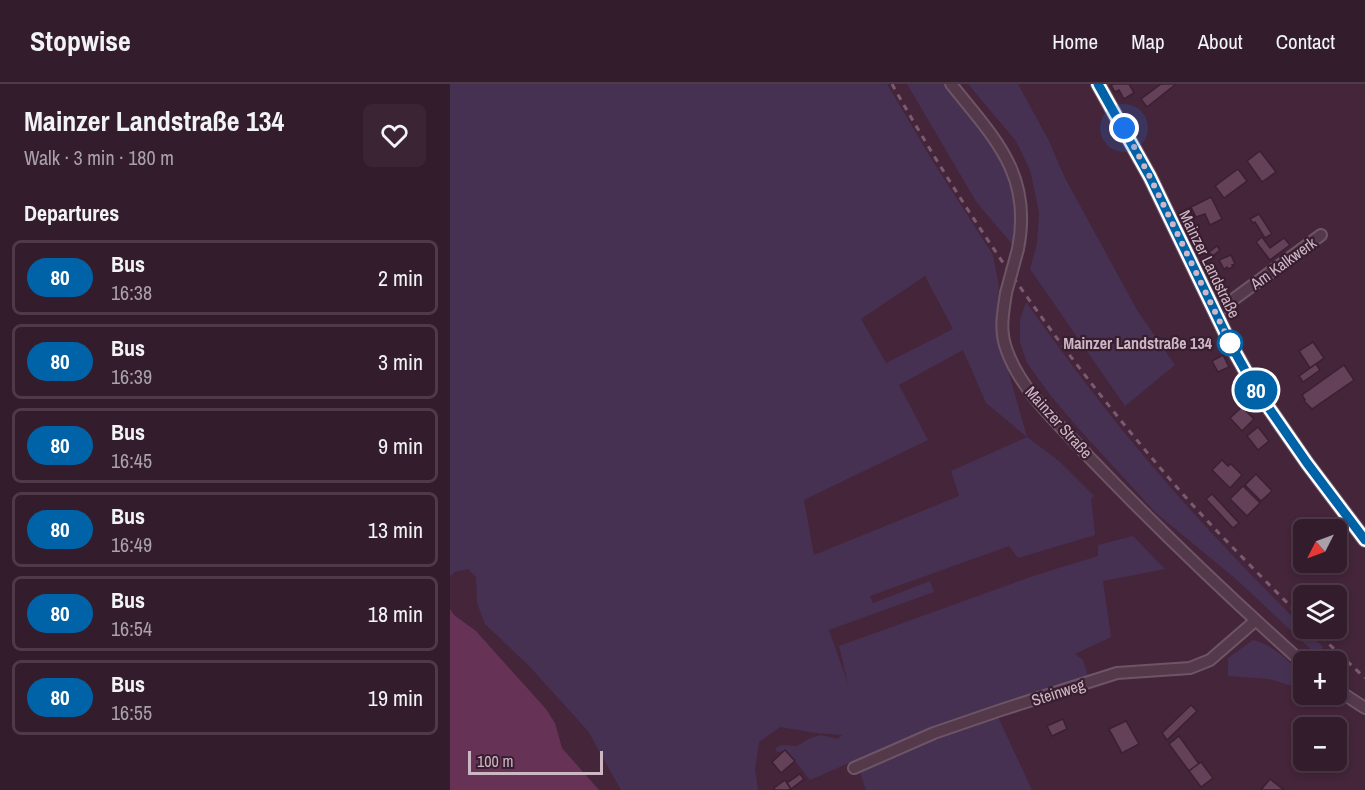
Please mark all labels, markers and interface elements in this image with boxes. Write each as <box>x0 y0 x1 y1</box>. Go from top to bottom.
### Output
text: Stopwise <box>30 22 131 60</box>
text: Home <box>1052 27 1098 56</box>
text: Map <box>1131 27 1165 56</box>
text: About <box>1198 27 1243 56</box>
text: Contact <box>1276 27 1335 56</box>
text: Mainzer Landstraße 134 <box>24 102 284 140</box>
button: heart <box>363 104 426 167</box>
your location <box>1109 113 1139 143</box>
text: Walk · 3 min · 180 m <box>24 144 174 171</box>
text: Departures <box>24 198 119 228</box>
street label: Mainzer Landstraße <box>1174 206 1246 322</box>
street label: Am Kalkwerk <box>1245 231 1321 295</box>
text: Bus <box>111 249 145 279</box>
text: 80 <box>50 263 70 292</box>
text: 2 min <box>378 263 423 293</box>
text: 16:38 <box>111 279 152 306</box>
marker: Mainzer Landstraße 134 <box>1217 330 1243 356</box>
place label: Mainzer Landstraße 134 <box>1063 332 1213 354</box>
text: Bus <box>111 333 145 363</box>
text: 80 <box>50 347 70 376</box>
text: 3 min <box>378 347 423 377</box>
text: 16:39 <box>111 363 152 390</box>
line badge: 80 <box>1229 370 1283 410</box>
text: 80 <box>1246 376 1266 405</box>
street label: Mainzer Straße <box>1021 381 1097 463</box>
text: Bus <box>111 417 145 447</box>
text: 80 <box>50 431 70 460</box>
text: 9 min <box>378 431 423 461</box>
text: 16:45 <box>111 447 152 474</box>
text: Bus <box>111 501 145 531</box>
text: 80 <box>50 515 70 544</box>
text: 13 min <box>368 515 423 545</box>
north arrow <box>1293 519 1347 573</box>
map controls <box>1293 519 1347 771</box>
text: 16:49 <box>111 531 152 558</box>
text: Bus <box>111 585 145 615</box>
button: layers <box>1293 585 1347 639</box>
text: 80 <box>50 599 70 628</box>
text: 18 min <box>368 599 423 629</box>
text: 16:54 <box>111 615 152 642</box>
button: + <box>1293 651 1347 705</box>
text: Bus <box>111 669 145 699</box>
street label: Steinweg <box>1029 673 1088 711</box>
text: 80 <box>50 683 70 712</box>
text: 19 min <box>368 683 423 713</box>
text: 16:55 <box>111 699 152 726</box>
button: − <box>1293 717 1347 771</box>
scale bar <box>468 748 603 776</box>
text: 100 m <box>477 750 513 772</box>

